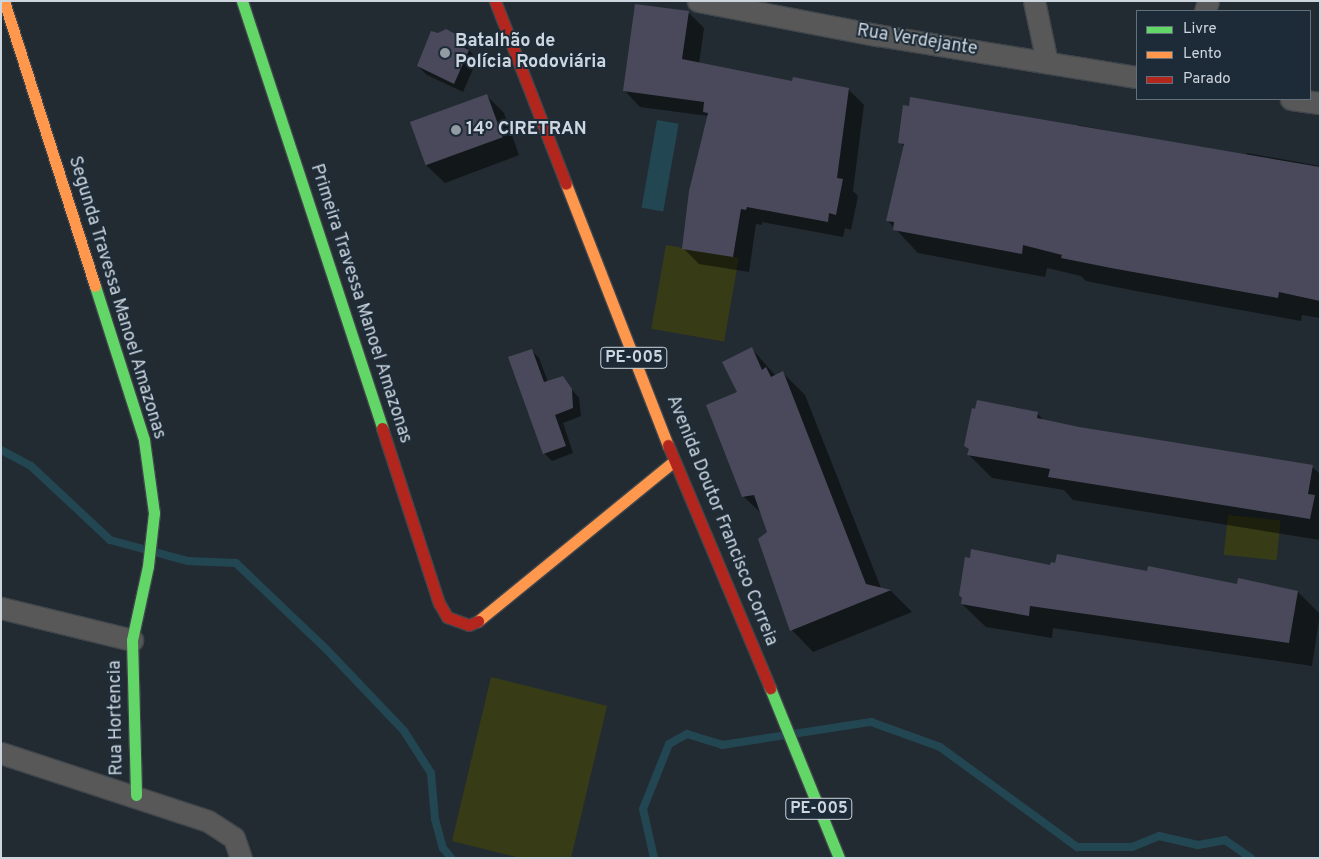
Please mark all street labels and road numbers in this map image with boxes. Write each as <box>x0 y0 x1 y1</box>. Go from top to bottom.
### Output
street label: Rua Verdejante <box>855 21 979 61</box>
street label: Segunda Travessa Manoel Amazonas <box>62 153 170 443</box>
street label: Primeira Travessa Manoel Amazonas <box>304 161 416 447</box>
road number: PE-005 <box>600 344 668 372</box>
street label: Avenida Doutor Francisco Correia <box>661 392 781 650</box>
street label: Rua Hortencia <box>105 660 129 776</box>
road number: PE-005 <box>785 796 853 822</box>

